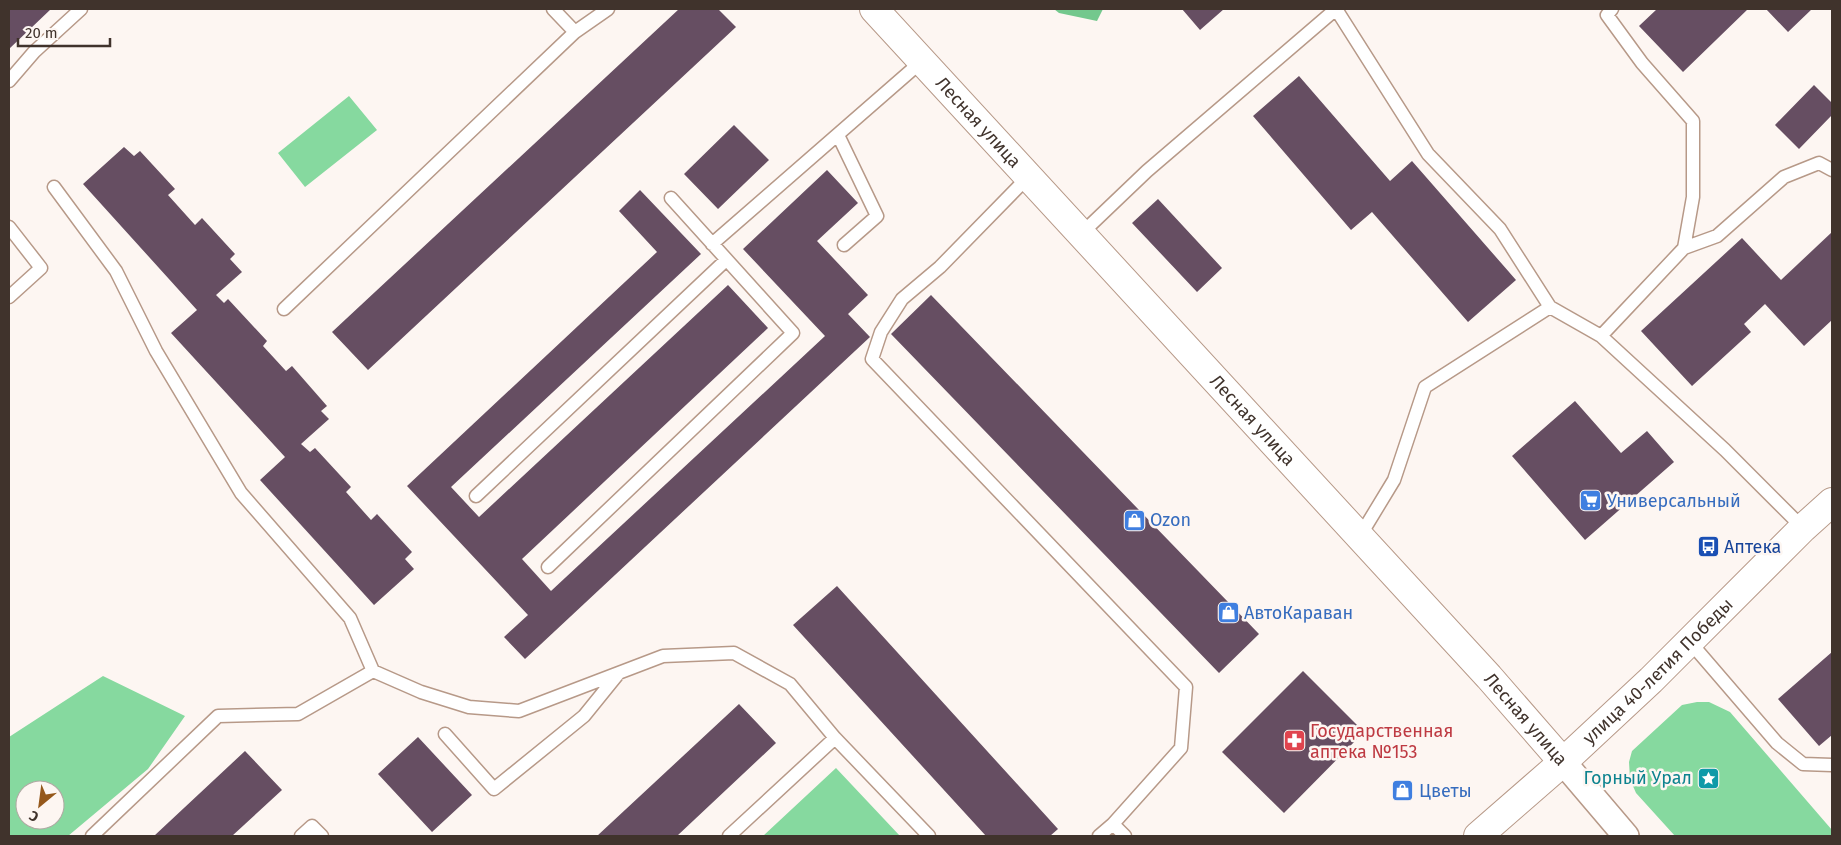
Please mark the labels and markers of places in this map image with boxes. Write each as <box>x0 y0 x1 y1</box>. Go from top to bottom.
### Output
supermarket icon: Универсальный <box>1579 489 1603 513</box>
place label: Универсальный <box>1607 490 1741 512</box>
shop icon: Ozon <box>1122 508 1146 532</box>
place label: Ozon <box>1150 509 1191 531</box>
bus stop icon: Аптека <box>1696 535 1720 559</box>
place label: Аптека <box>1724 536 1781 558</box>
shop icon: АвтоКараван <box>1216 601 1240 625</box>
place label: АвтоКараван <box>1244 602 1353 624</box>
place label: Государственная аптека №153 <box>1310 720 1453 763</box>
pharmacy icon: Государственная аптека №153 <box>1282 729 1306 753</box>
place icon: Горный Урал <box>1696 766 1720 790</box>
place label: Горный Урал <box>1584 767 1692 789</box>
shop icon: Цветы <box>1391 779 1415 803</box>
place label: Цветы <box>1419 780 1472 802</box>

